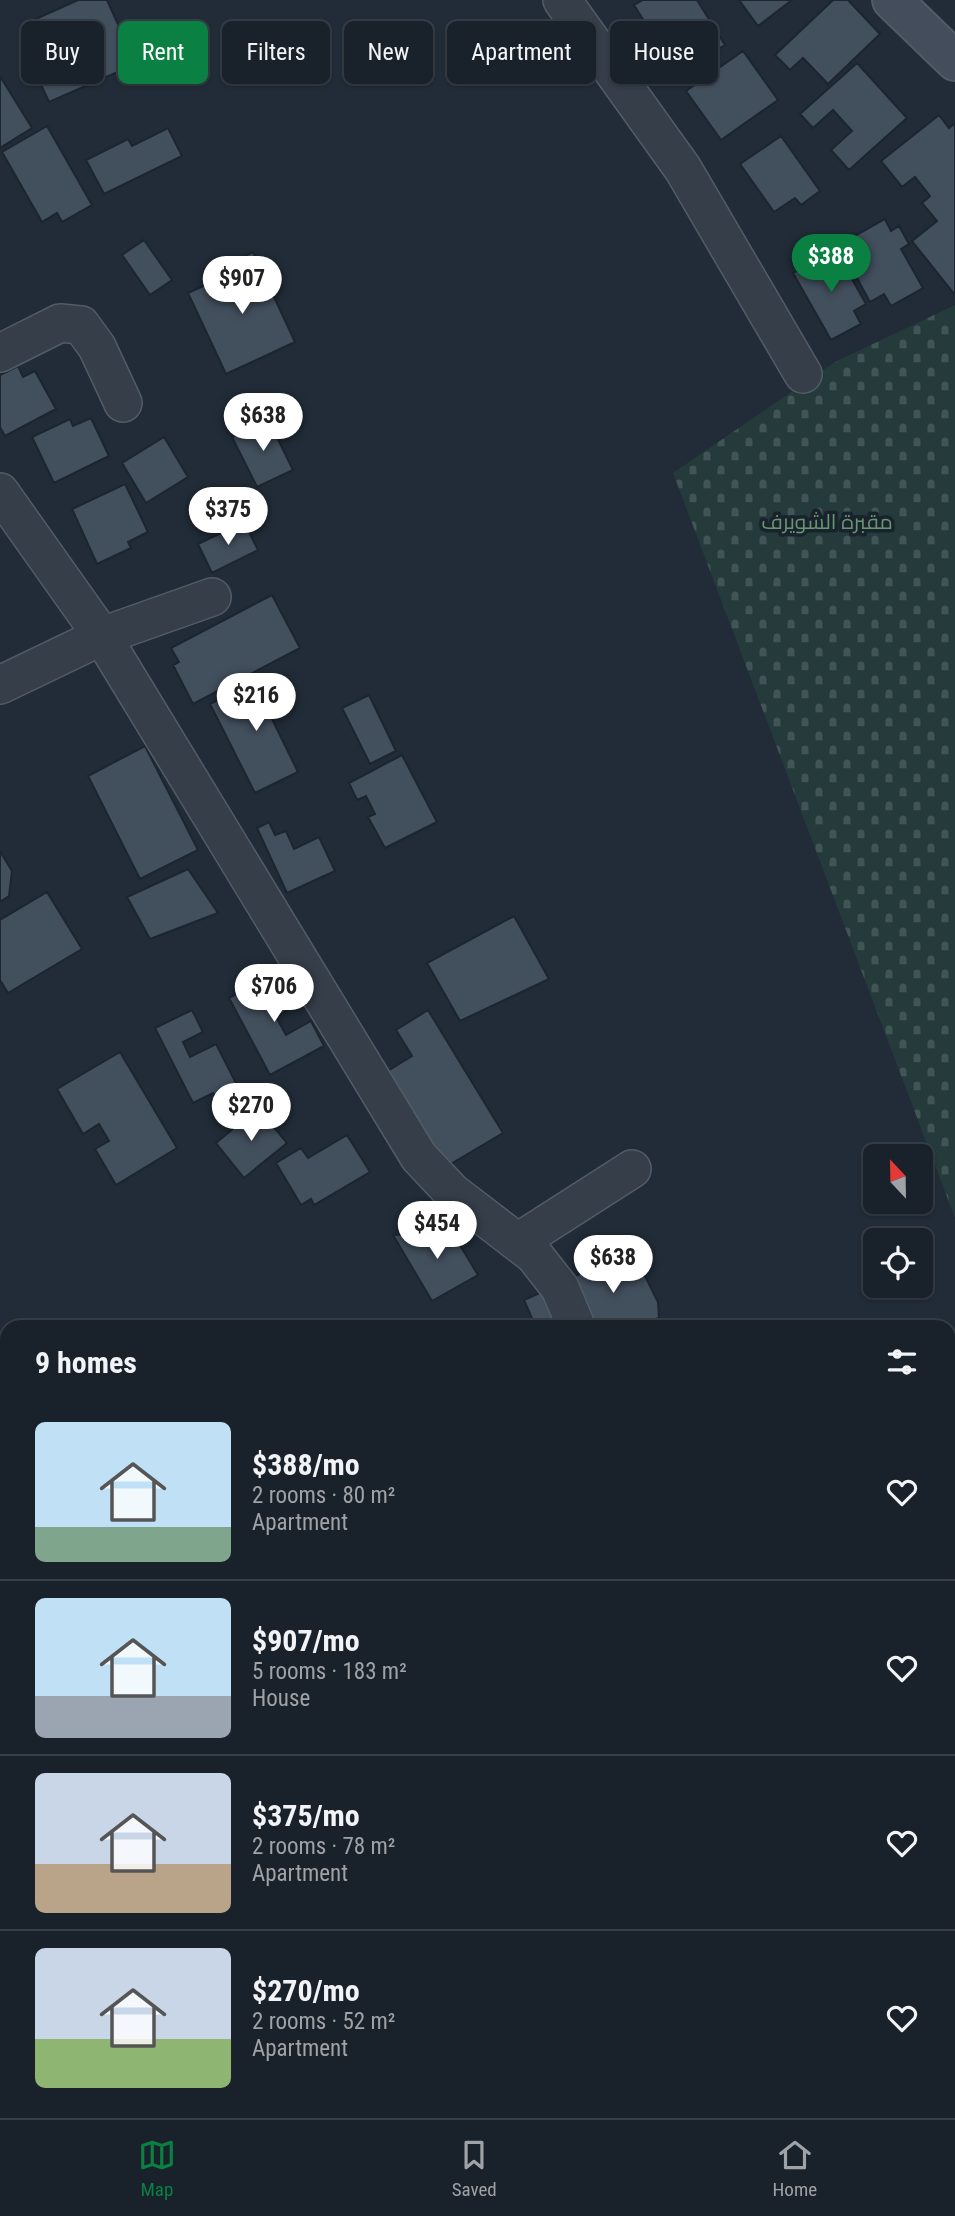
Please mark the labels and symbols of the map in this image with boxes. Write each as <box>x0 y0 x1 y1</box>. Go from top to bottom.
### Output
pin: $388 <box>790 234 872 294</box>
pin: $907 <box>201 256 283 316</box>
pin: $638 <box>222 393 304 453</box>
pin: $375 <box>187 488 269 547</box>
park label: مقبرة الشويرف <box>761 510 893 534</box>
pin: $216 <box>215 674 297 733</box>
pin: $706 <box>233 964 315 1024</box>
pin: $270 <box>210 1084 292 1143</box>
north arrow <box>863 1144 933 1214</box>
pin: $454 <box>396 1202 478 1261</box>
pin: $638 <box>572 1236 654 1295</box>

